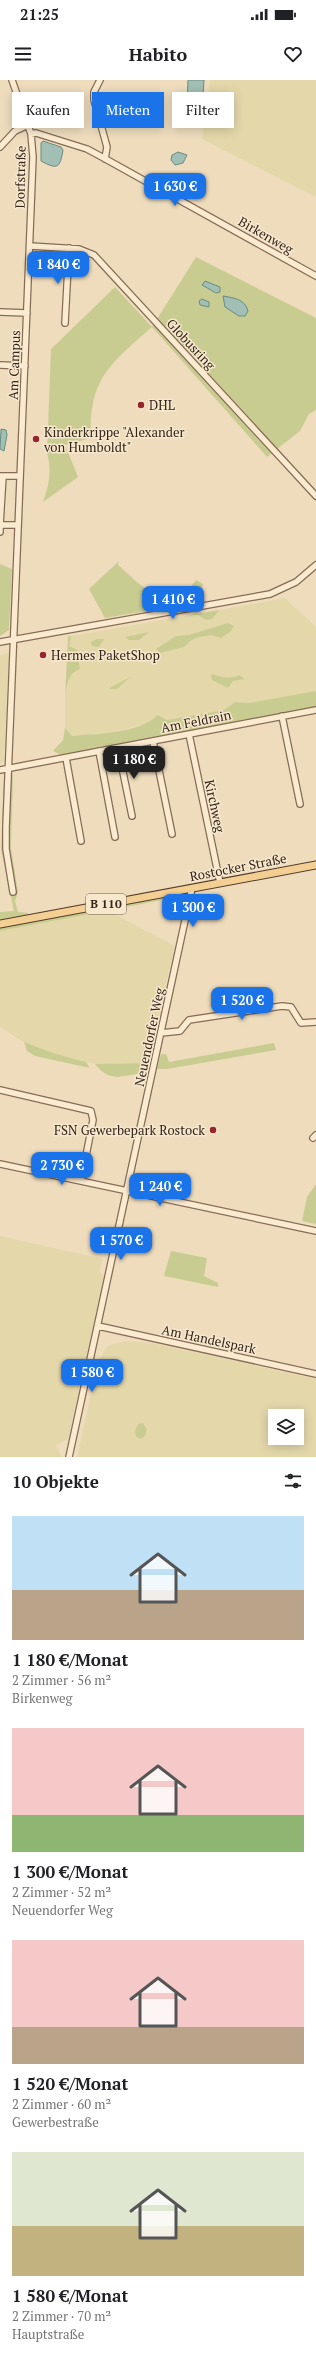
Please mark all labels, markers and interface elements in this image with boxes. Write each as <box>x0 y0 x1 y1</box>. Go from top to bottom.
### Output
text: 21:25 <box>20 4 59 24</box>
text: Habito <box>129 42 187 66</box>
icon: menu <box>12 43 34 65</box>
icon: heart <box>282 43 304 65</box>
chip: Kaufen <box>12 92 84 128</box>
chip: Mieten <box>92 92 164 128</box>
chip: Filter <box>172 92 234 128</box>
street label: Dorfstraße <box>10 146 30 208</box>
pin: 1 630 € <box>138 173 212 207</box>
text: 1 630 € <box>153 177 197 195</box>
street label: Birkenweg <box>235 212 297 258</box>
pin: 1 840 € <box>21 251 95 285</box>
text: 1 840 € <box>36 255 80 273</box>
street label: Globusring <box>163 315 219 374</box>
street label: Am Campus <box>4 330 24 400</box>
place label: DHL <box>149 396 175 414</box>
marker: DHL <box>136 400 146 410</box>
place label: Kinderkrippe "Alexander von Humboldt" <box>43 423 184 456</box>
marker: Kinderkrippe "Alexander von Humboldt" <box>31 434 41 444</box>
pin: 1 410 € <box>136 586 210 620</box>
text: 1 410 € <box>151 590 195 608</box>
place label: Hermes PaketShop <box>51 646 160 664</box>
marker: Hermes PaketShop <box>38 650 48 660</box>
street label: Am Feldrain <box>159 705 233 737</box>
pin: 1 180 € <box>97 746 171 780</box>
text: 1 180 € <box>112 750 156 768</box>
street label: Kirchweg <box>201 778 229 834</box>
street label: Rostocker Straße <box>188 849 288 885</box>
road number: B 110 <box>86 894 126 914</box>
pin: 1 300 € <box>156 894 230 928</box>
text: 1 300 € <box>171 898 215 916</box>
street label: Neuendorfer Weg <box>130 986 168 1088</box>
pin: 1 520 € <box>205 987 279 1021</box>
text: 1 520 € <box>220 991 264 1009</box>
place label: FSN Gewerbepark Rostock <box>54 1121 205 1139</box>
marker: FSN Gewerbepark Rostock <box>208 1125 218 1135</box>
pin: 2 730 € <box>25 1152 99 1186</box>
text: 2 730 € <box>40 1156 84 1174</box>
pin: 1 240 € <box>123 1173 197 1207</box>
text: 1 240 € <box>138 1177 182 1195</box>
pin: 1 570 € <box>84 1227 158 1261</box>
text: 1 570 € <box>99 1231 143 1249</box>
street label: Am Handelspark <box>160 1320 258 1358</box>
pin: 1 580 € <box>55 1359 129 1393</box>
text: 1 580 € <box>70 1363 114 1381</box>
map controls <box>268 1409 304 1445</box>
button: layers <box>268 1409 304 1445</box>
text: 10 Objekte <box>12 1470 99 1493</box>
icon: filters <box>282 1470 304 1492</box>
icon: home <box>122 1542 194 1614</box>
text: 1 180 €/Monat <box>12 1648 128 1671</box>
text: 2 Zimmer · 56 m² <box>12 1671 111 1689</box>
text: Birkenweg <box>12 1689 72 1707</box>
icon: home <box>122 1754 194 1826</box>
text: 1 300 €/Monat <box>12 1860 128 1883</box>
text: 2 Zimmer · 52 m² <box>12 1883 111 1901</box>
text: Neuendorfer Weg <box>12 1901 113 1919</box>
icon: home <box>122 1966 194 2038</box>
text: 1 520 €/Monat <box>12 2072 128 2095</box>
text: 2 Zimmer · 60 m² <box>12 2095 111 2113</box>
text: Gewerbestraße <box>12 2113 99 2131</box>
icon: home <box>122 2178 194 2250</box>
text: 1 580 €/Monat <box>12 2284 128 2307</box>
text: 2 Zimmer · 70 m² <box>12 2307 111 2325</box>
text: Hauptstraße <box>12 2325 84 2343</box>

